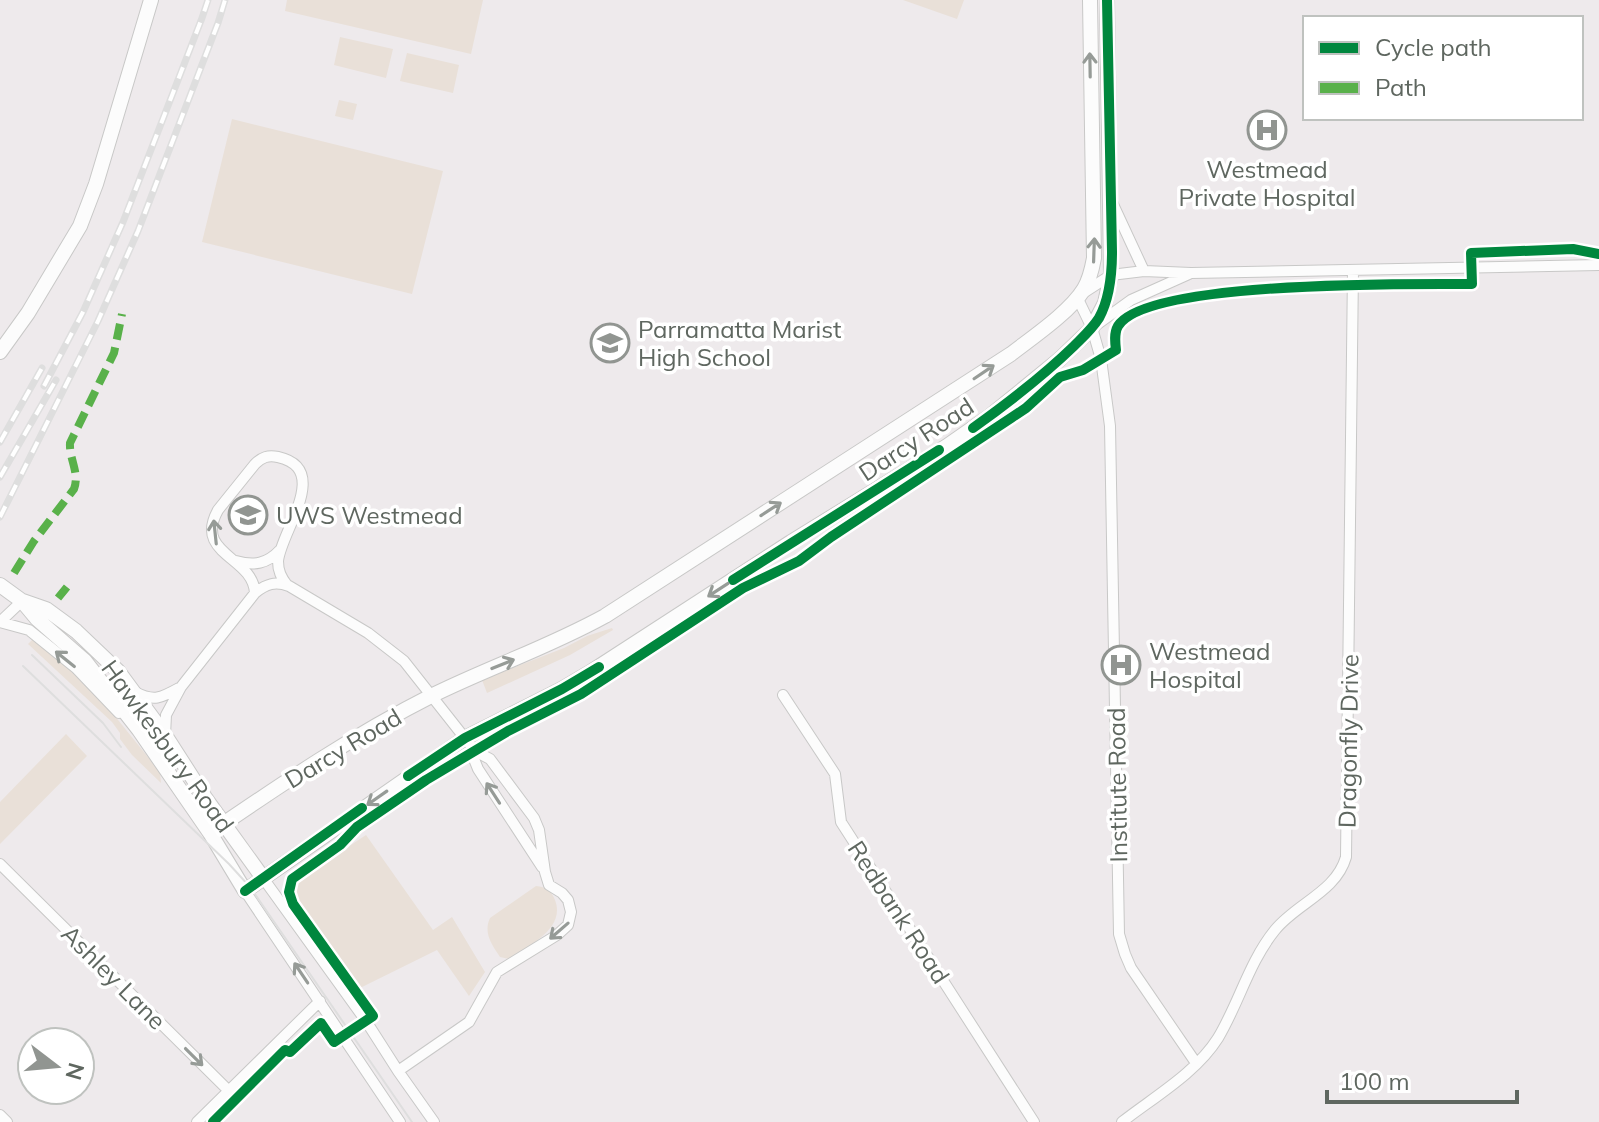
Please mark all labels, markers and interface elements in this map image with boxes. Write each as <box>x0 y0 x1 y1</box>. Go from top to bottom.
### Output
legend <box>1303 16 1583 120</box>
text: Cycle path <box>1375 32 1492 62</box>
one-way arrow <box>1083 52 1098 79</box>
text: Path <box>1375 72 1427 102</box>
hospital icon: Westmead Private Hospital <box>1246 109 1288 151</box>
place label: Westmead Private Hospital <box>1179 154 1355 212</box>
one-way arrow <box>1086 237 1101 264</box>
place label: Parramatta Marist High School <box>638 314 841 372</box>
school or university icon: Parramatta Marist High School <box>589 322 631 364</box>
one-way arrow <box>972 364 994 380</box>
street label: Darcy Road <box>853 391 979 487</box>
school or university icon: UWS Westmead <box>227 494 269 536</box>
place label: UWS Westmead <box>276 500 463 530</box>
one-way arrow <box>759 501 781 517</box>
one-way arrow <box>207 519 222 545</box>
one-way arrow <box>707 582 729 598</box>
place label: Westmead Hospital <box>1149 636 1270 694</box>
hospital icon: Westmead Hospital <box>1100 644 1142 686</box>
one-way arrow <box>55 650 76 668</box>
street label: Hawkesbury Road <box>95 654 241 838</box>
street label: Dragonfly Drive <box>1331 654 1365 828</box>
one-way arrow <box>490 656 515 671</box>
street label: Darcy Road <box>279 701 407 795</box>
street label: Institute Road <box>1101 707 1133 863</box>
one-way arrow <box>484 782 501 804</box>
one-way arrow <box>367 790 389 806</box>
street label: Redbank Road <box>842 835 956 989</box>
street label: Ashley Lane <box>55 918 173 1036</box>
one-way arrow <box>549 922 569 940</box>
one-way arrow <box>293 962 309 985</box>
north arrow <box>16 1026 96 1106</box>
one-way arrow <box>184 1047 204 1067</box>
scale bar <box>1327 1054 1517 1104</box>
text: N <box>59 1060 91 1083</box>
text: 100 m <box>1339 1066 1410 1096</box>

